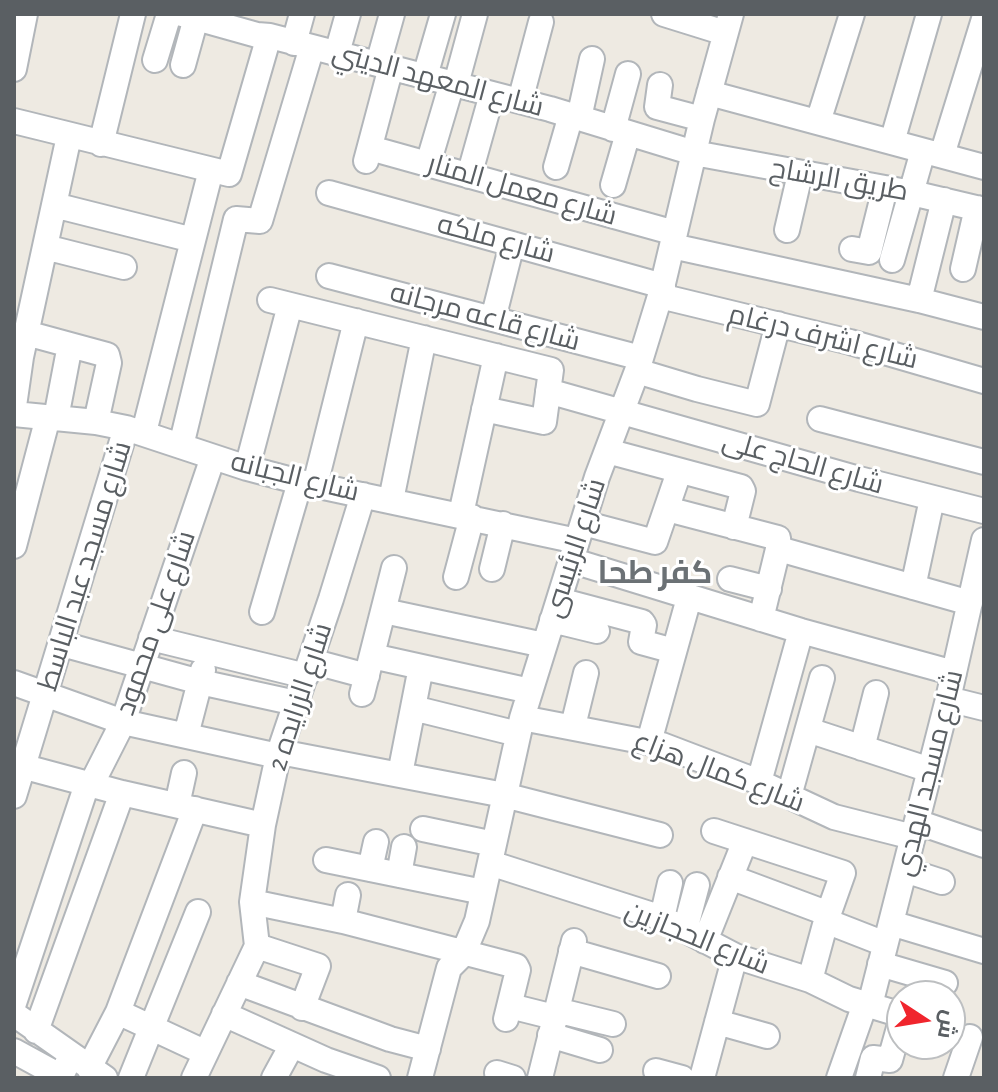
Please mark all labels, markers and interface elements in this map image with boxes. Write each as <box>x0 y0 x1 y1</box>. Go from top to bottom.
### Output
street label: شارع المعهد الديني <box>329 36 547 124</box>
street label: شارع معمل المنار <box>423 147 621 233</box>
street label: طريق الرشاح <box>767 151 911 209</box>
street label: شارع ملكه <box>434 207 558 271</box>
street label: شارع قاعه مرجانه <box>386 275 584 359</box>
street label: شارع اشرف درغام <box>725 297 921 377</box>
street label: شارع الحاج على <box>719 424 887 502</box>
street label: شارع مسجد عبد الباسط <box>31 437 139 695</box>
street label: شارع الجبانه <box>227 445 363 509</box>
street label: شارع الرئيسى <box>537 474 613 622</box>
street label: شارع على محمود <box>109 526 203 720</box>
district label: كفر طحا <box>598 554 712 592</box>
street label: شارع الزرايده 2 <box>260 619 340 775</box>
street label: شارع مسجد الهدي <box>887 666 971 880</box>
street label: شارع كمال هزاع <box>629 724 809 820</box>
street label: شارع الحجازين <box>620 894 774 982</box>
north arrow <box>886 980 966 1060</box>
text: ش <box>934 1008 961 1041</box>

